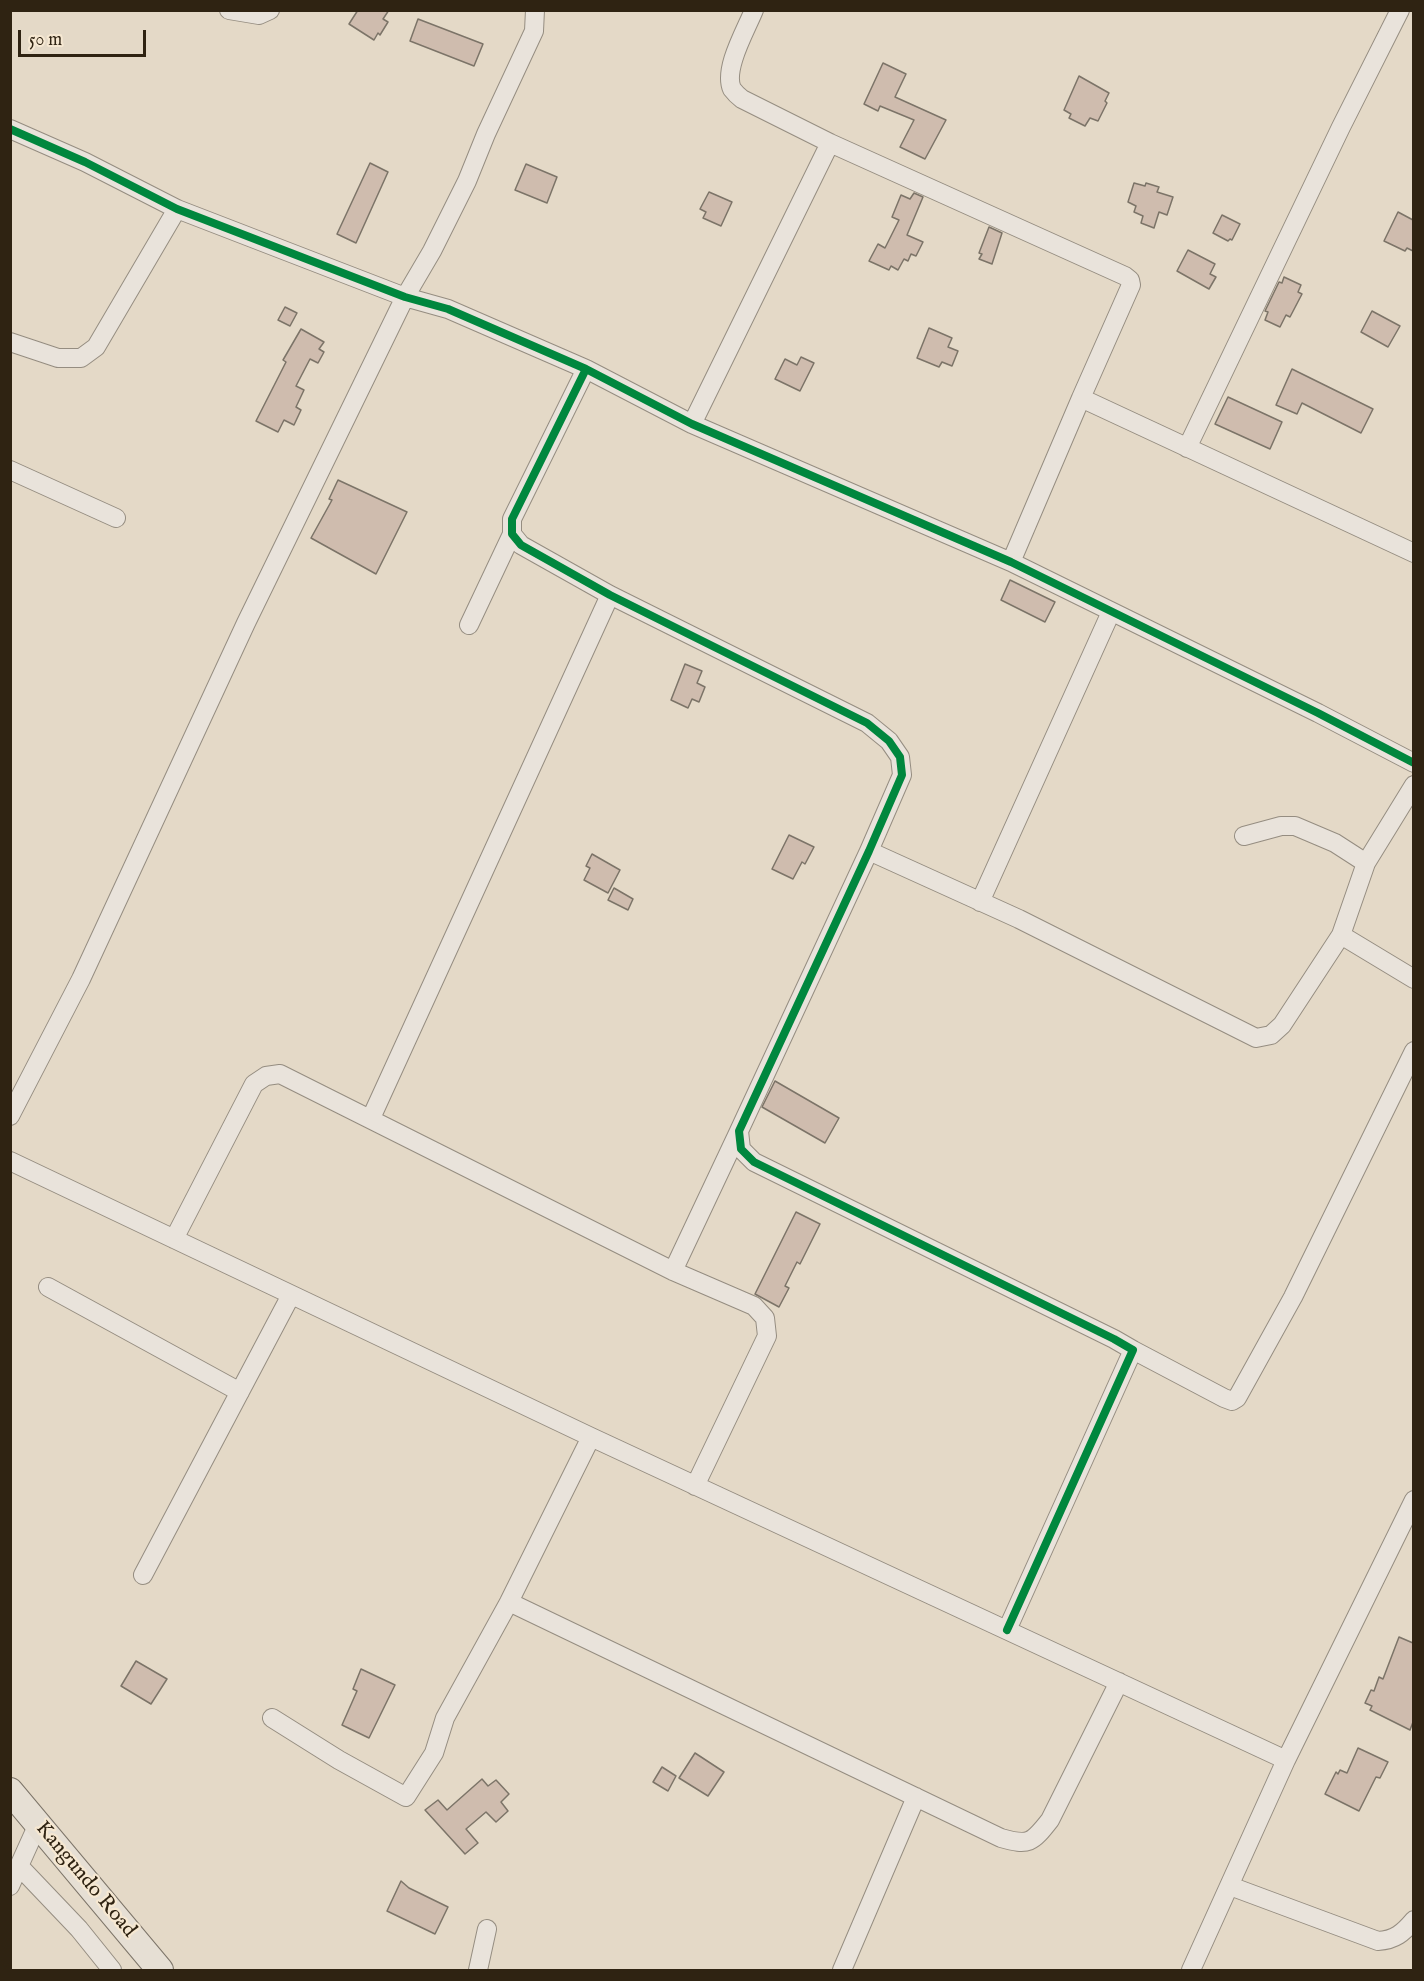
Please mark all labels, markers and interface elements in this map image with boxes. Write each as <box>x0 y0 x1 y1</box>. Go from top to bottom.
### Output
scale bar <box>21 18 148 56</box>
text: 50 m <box>29 29 62 52</box>
street label: Kangundo Road <box>29 1817 141 1943</box>

